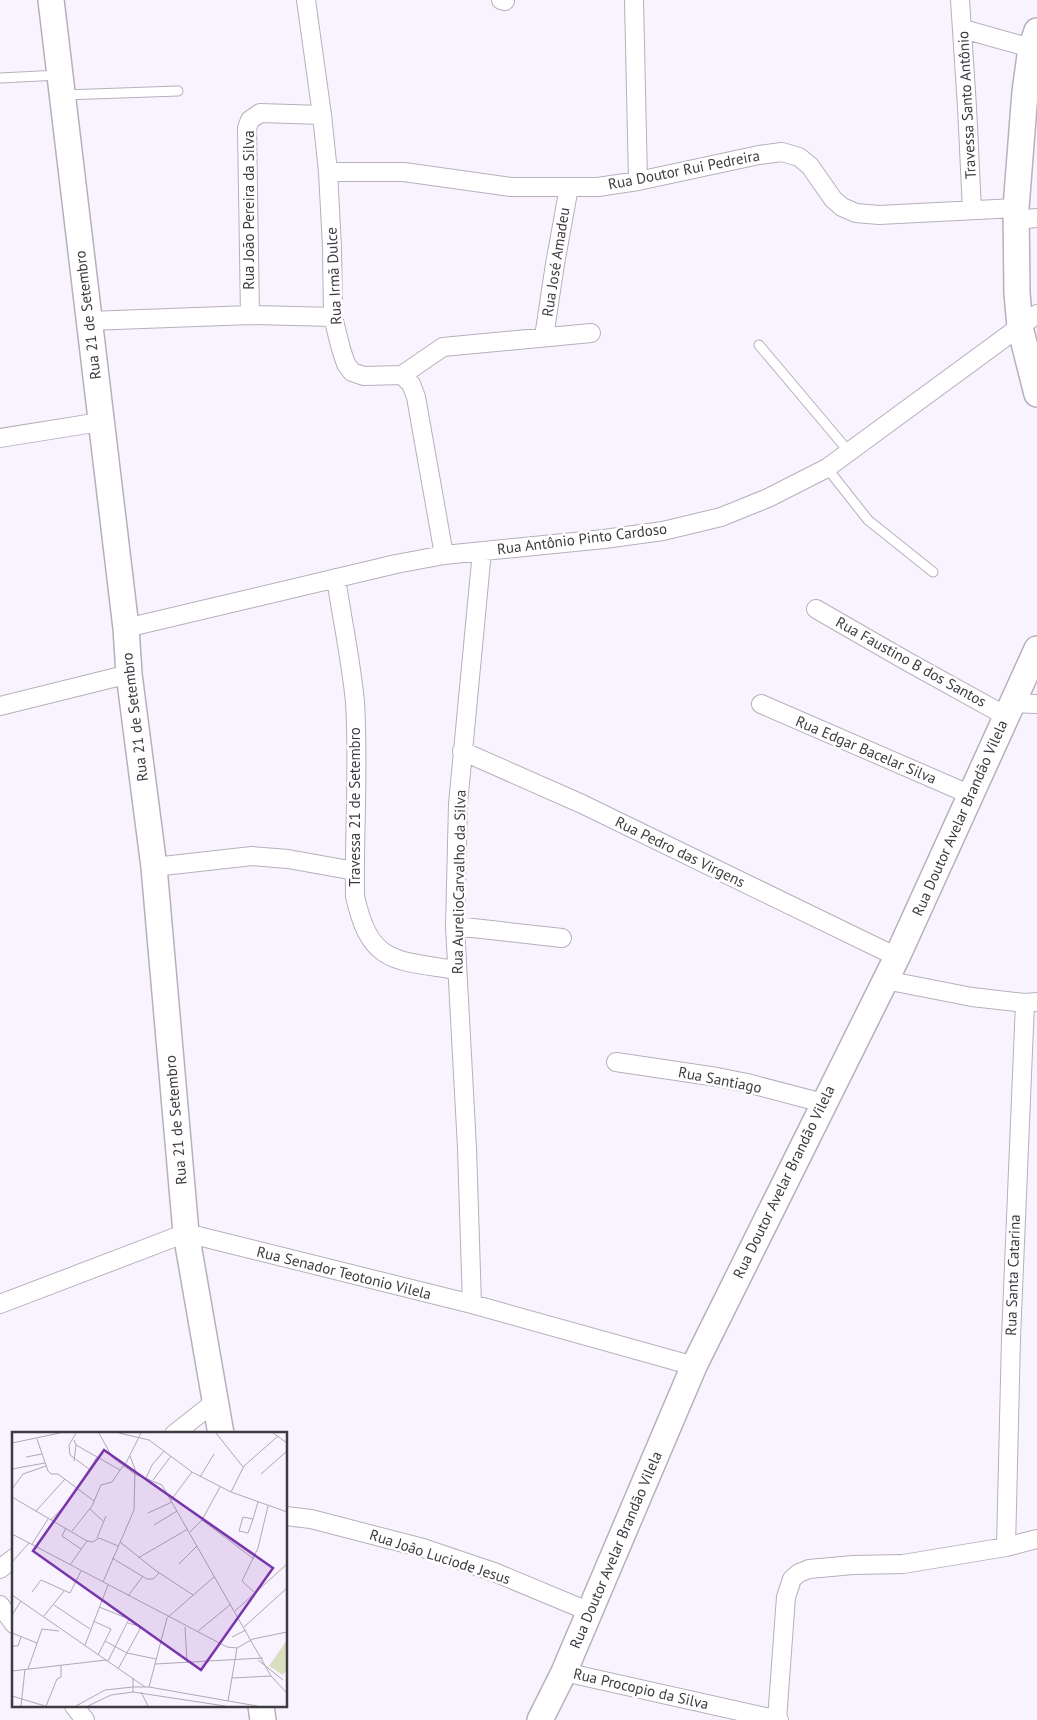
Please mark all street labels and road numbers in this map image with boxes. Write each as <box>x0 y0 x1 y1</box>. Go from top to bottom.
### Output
street label: Travessa Santo Antônio <box>953 30 980 180</box>
street label: Rua João Pereira da Silva <box>239 130 258 290</box>
street label: Rua Doutor Rui Pedreira <box>606 145 761 194</box>
street label: Rua José Amadeu <box>537 206 574 318</box>
street label: Rua Irmã Dulce <box>321 227 346 325</box>
street label: Rua 21 de Setembro <box>70 249 105 381</box>
street label: Rua Antônio Pinto Cardoso <box>496 519 668 558</box>
street label: Rua Faustino B dos Santos <box>833 612 990 711</box>
street label: Rua 21 de Setembro <box>117 651 152 783</box>
street label: Rua Edgar Bacelar Silva <box>793 711 940 788</box>
street label: Rua Doutor Avelar Brandão Vilela <box>908 717 1011 919</box>
street label: Travessa 21 de Setembro <box>345 727 364 887</box>
street label: Rua AurelioCarvalho da Silva <box>447 790 470 974</box>
street label: Rua Pedro das Virgens <box>612 812 748 891</box>
street label: Rua 21 de Setembro <box>160 1055 191 1186</box>
street label: Rua Santiago <box>677 1062 763 1097</box>
street label: Rua Doutor Avelar Brandão Vilela <box>728 1082 839 1282</box>
street label: Rua Santa Catarina <box>1001 1214 1024 1336</box>
street label: Rua Senador Teotonio Vilela <box>255 1242 433 1303</box>
street label: Rua Doutor Avelar Brandão Vilela <box>565 1448 666 1651</box>
street label: Rua João Luciode Jesus <box>367 1525 513 1588</box>
street label: Rua Procopio da Silva <box>572 1664 711 1713</box>

